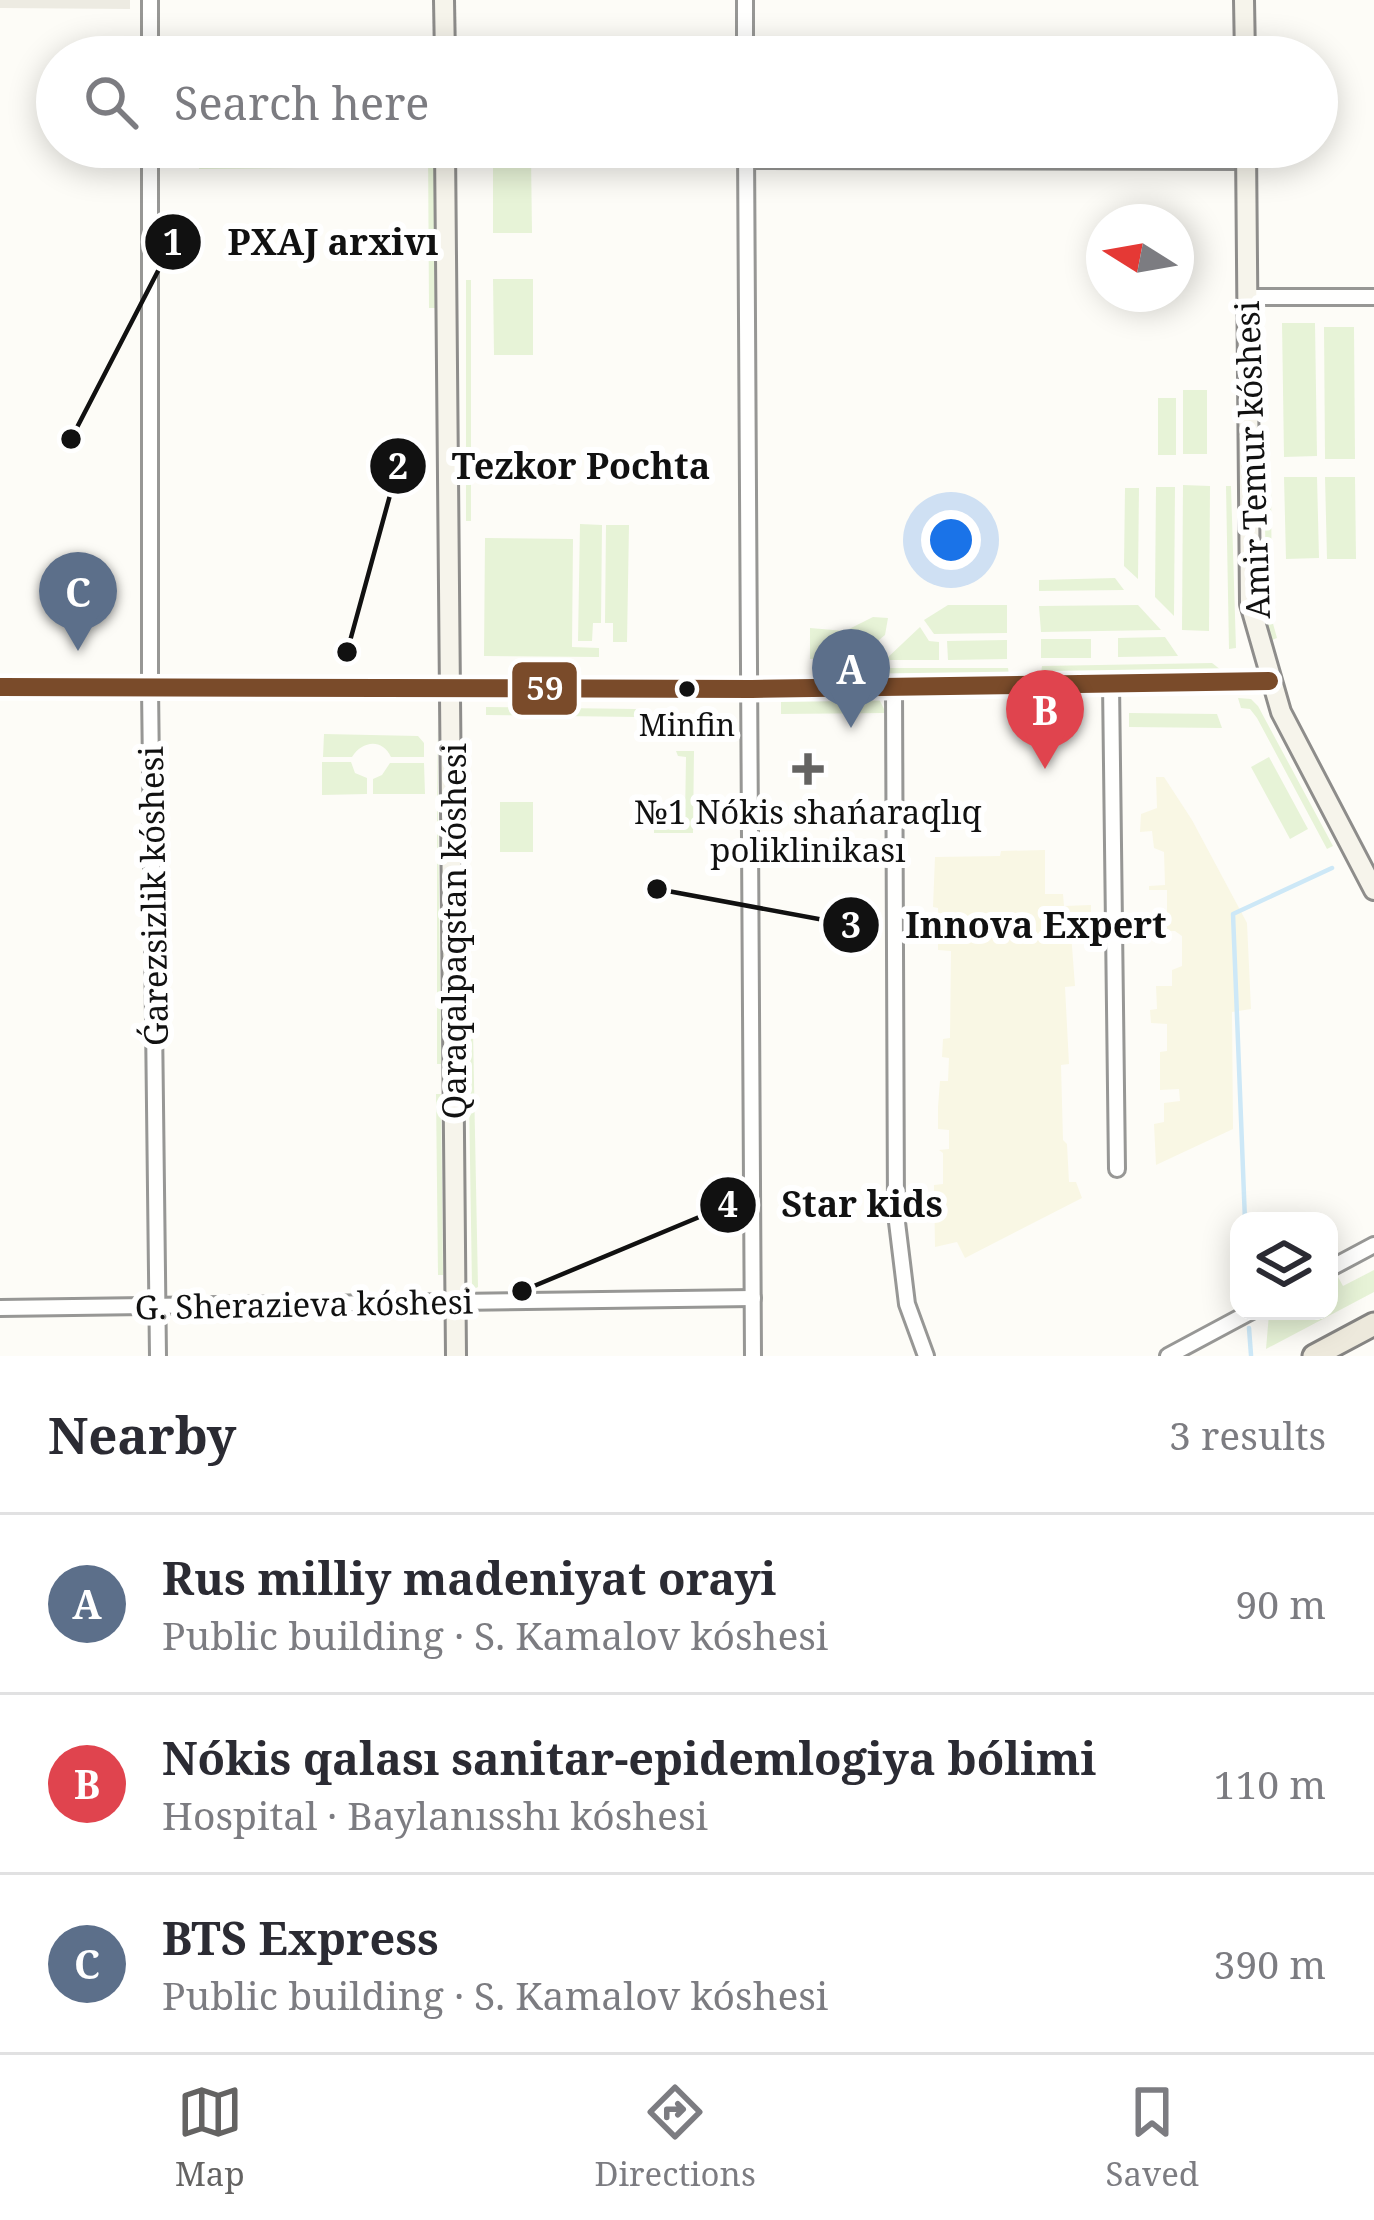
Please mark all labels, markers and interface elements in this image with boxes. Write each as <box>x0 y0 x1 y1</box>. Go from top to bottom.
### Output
search box <box>36 36 1338 168</box>
icon: search <box>78 69 144 135</box>
text: Search here <box>174 72 429 133</box>
north arrow <box>1086 204 1194 312</box>
callout: PXAJ arxivı <box>143 206 462 278</box>
text: 1 <box>163 217 183 266</box>
text: PXAJ arxivı <box>228 217 439 266</box>
street label: Amir Temur kóshesi <box>1224 300 1280 620</box>
callout: Tezkor Pochta <box>368 430 734 502</box>
text: 2 <box>388 441 408 490</box>
text: Tezkor Pochta <box>452 441 710 490</box>
your location <box>921 510 981 570</box>
pin: C <box>39 552 117 651</box>
pin: A <box>812 629 890 728</box>
line badge: 59 <box>510 660 579 717</box>
text: 59 <box>526 665 564 710</box>
pin: B <box>1006 670 1084 769</box>
marker: Minfin <box>676 678 698 700</box>
place label: Minfin <box>639 704 735 745</box>
street label: Qaraqalpaqstan kóshesi <box>431 742 476 1119</box>
street label: Ǵarezsizlik kóshesi <box>128 745 178 1046</box>
marker: №1 Nókis shańaraqlıq poliklinikası <box>792 753 824 785</box>
place label: №1 Nókis shańaraqlıq poliklinikası <box>634 789 982 872</box>
callout: Innova Expert <box>821 889 1190 961</box>
text: 3 <box>841 900 861 949</box>
text: Innova Expert <box>905 900 1167 949</box>
callout: Star kids <box>698 1169 967 1241</box>
text: 4 <box>718 1179 738 1228</box>
text: Star kids <box>781 1179 943 1228</box>
map controls <box>1230 1212 1338 1320</box>
button: layers <box>1230 1212 1338 1320</box>
street label: G. Sherazieva kóshesi <box>134 1279 474 1329</box>
text: Nearby <box>48 1399 236 1469</box>
text: 3 results <box>1169 1408 1326 1461</box>
text: Rus milliy madeniyat orayi <box>162 1547 776 1608</box>
text: A <box>72 1577 102 1630</box>
text: 90 m <box>1235 1577 1326 1630</box>
text: Public building · S. Kamalov kóshesi <box>162 1608 828 1661</box>
text: Nókis qalası sanitar-epidemlogiya bólimi <box>162 1727 1096 1788</box>
text: B <box>74 1757 100 1810</box>
text: 110 m <box>1214 1757 1326 1810</box>
text: Hospital · Baylanısshı kóshesi <box>162 1788 708 1841</box>
text: BTS Express <box>162 1907 439 1968</box>
text: C <box>74 1937 100 1990</box>
text: 390 m <box>1214 1937 1326 1990</box>
text: Public building · S. Kamalov kóshesi <box>162 1968 828 2021</box>
tab: Map <box>175 2079 245 2196</box>
tab: Directions <box>594 2079 756 2196</box>
tab: Saved <box>1106 2079 1199 2196</box>

